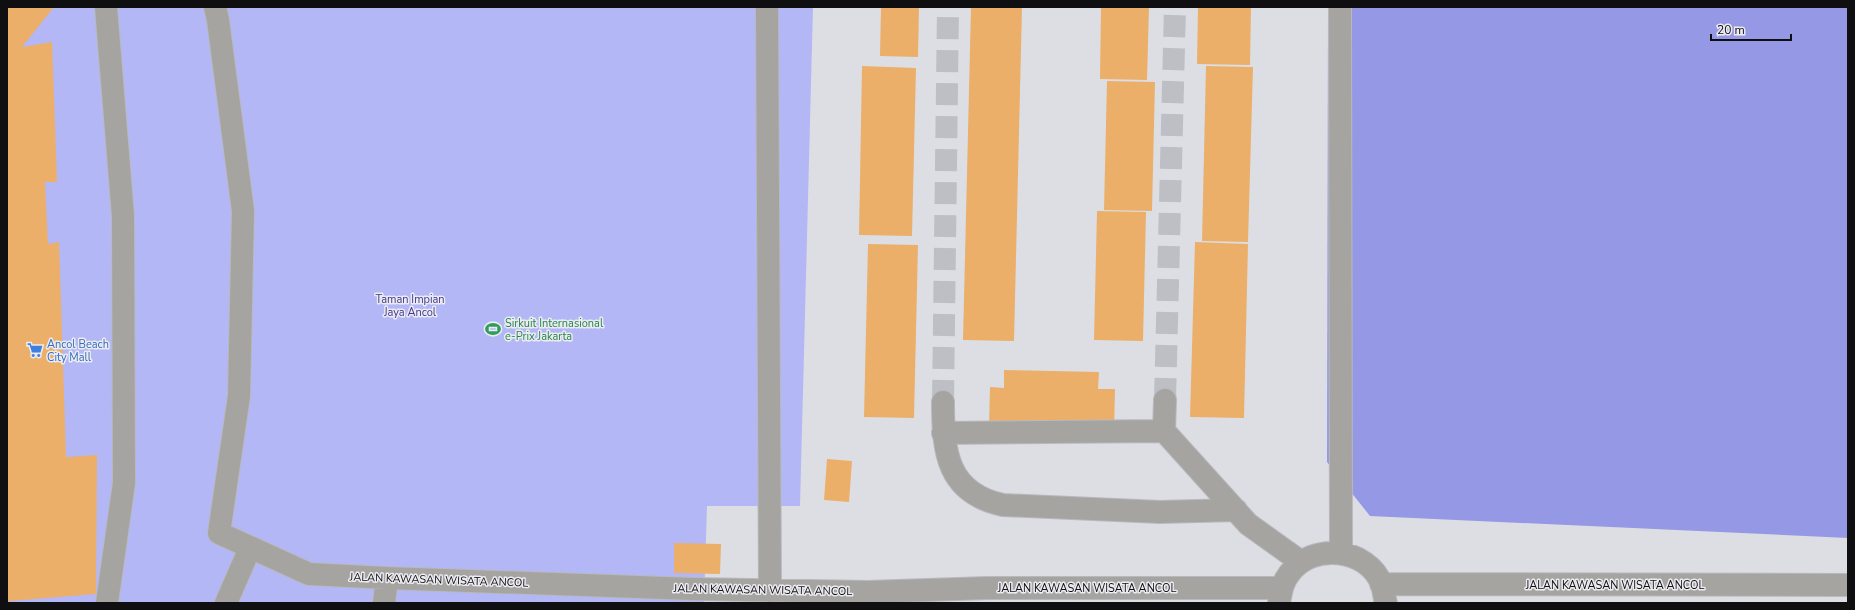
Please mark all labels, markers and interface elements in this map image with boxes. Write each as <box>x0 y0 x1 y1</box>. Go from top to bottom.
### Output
scale bar <box>1711 16 1791 42</box>
text: 20 m <box>1717 22 1745 38</box>
park label: Taman Impian Jaya Ancol <box>375 292 445 320</box>
place label: Sirkuit Internasional e-Prix Jakarta <box>505 316 604 344</box>
sports icon: Sirkuit Internasional e-Prix Jakarta <box>484 320 502 338</box>
place label: Ancol Beach City Mall <box>47 337 109 365</box>
supermarket icon: Ancol Beach City Mall <box>26 341 44 359</box>
street label: JALAN KAWASAN WISATA ANCOL <box>348 569 529 591</box>
street label: JALAN KAWASAN WISATA ANCOL <box>1525 578 1704 593</box>
street label: JALAN KAWASAN WISATA ANCOL <box>673 581 852 599</box>
street label: JALAN KAWASAN WISATA ANCOL <box>997 581 1176 596</box>

